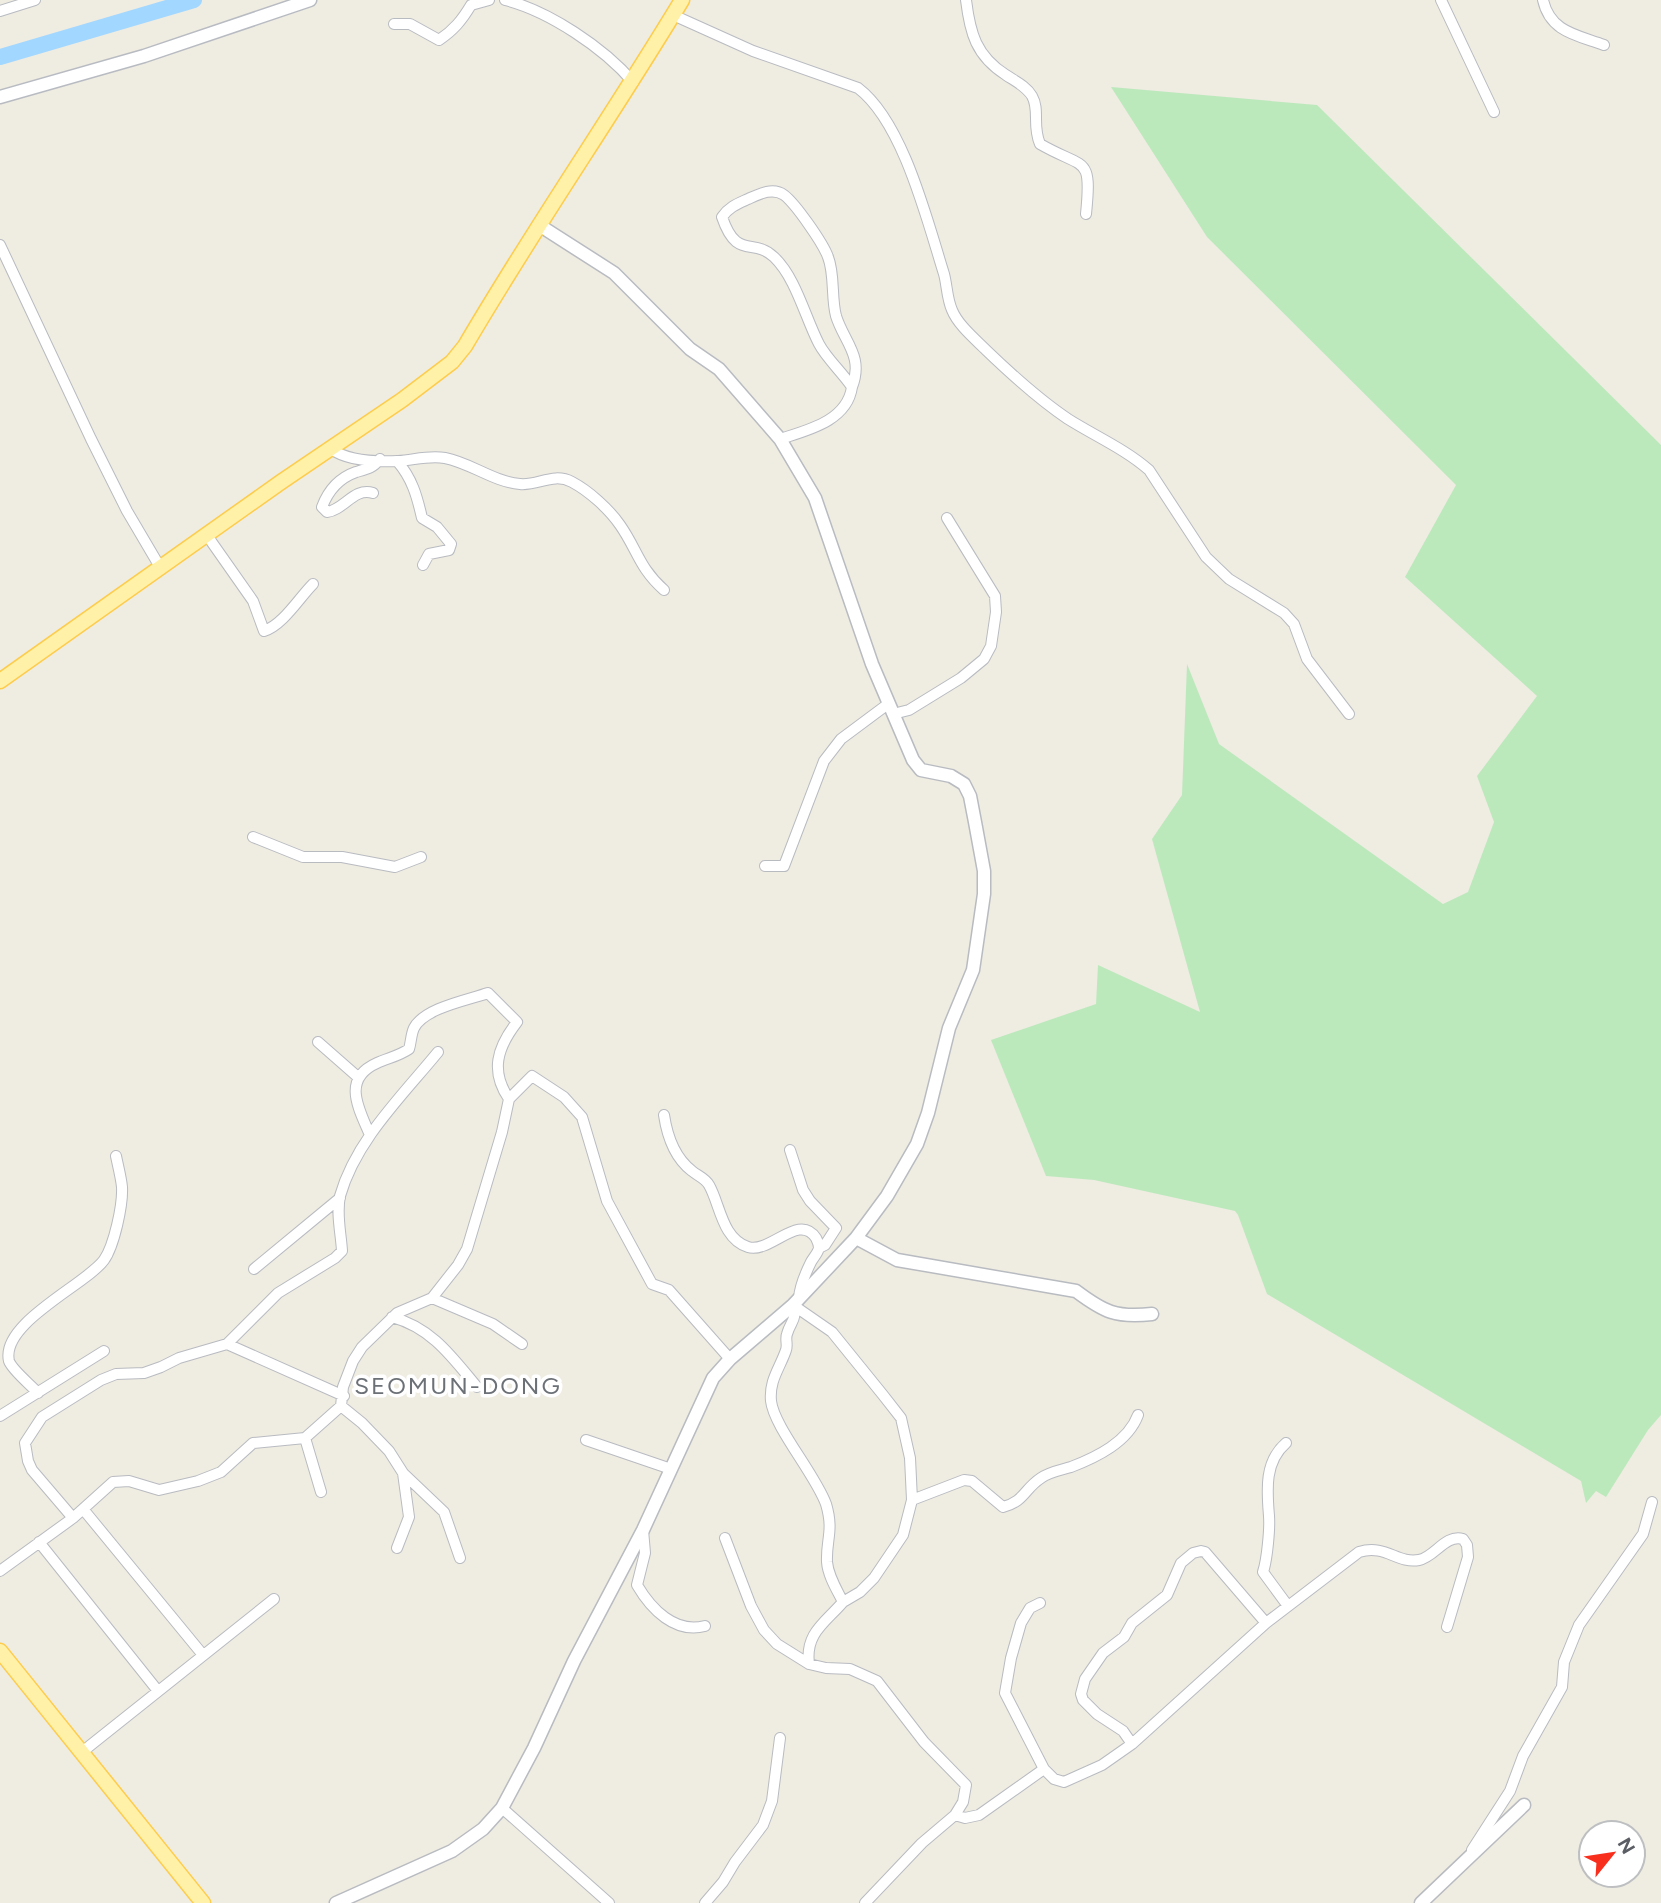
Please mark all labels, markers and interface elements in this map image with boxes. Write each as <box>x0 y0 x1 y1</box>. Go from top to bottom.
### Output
district label: SEOMUN-DONG <box>354 1371 562 1400</box>
north arrow <box>1577 1819 1647 1889</box>
text: N <box>1613 1834 1640 1858</box>

